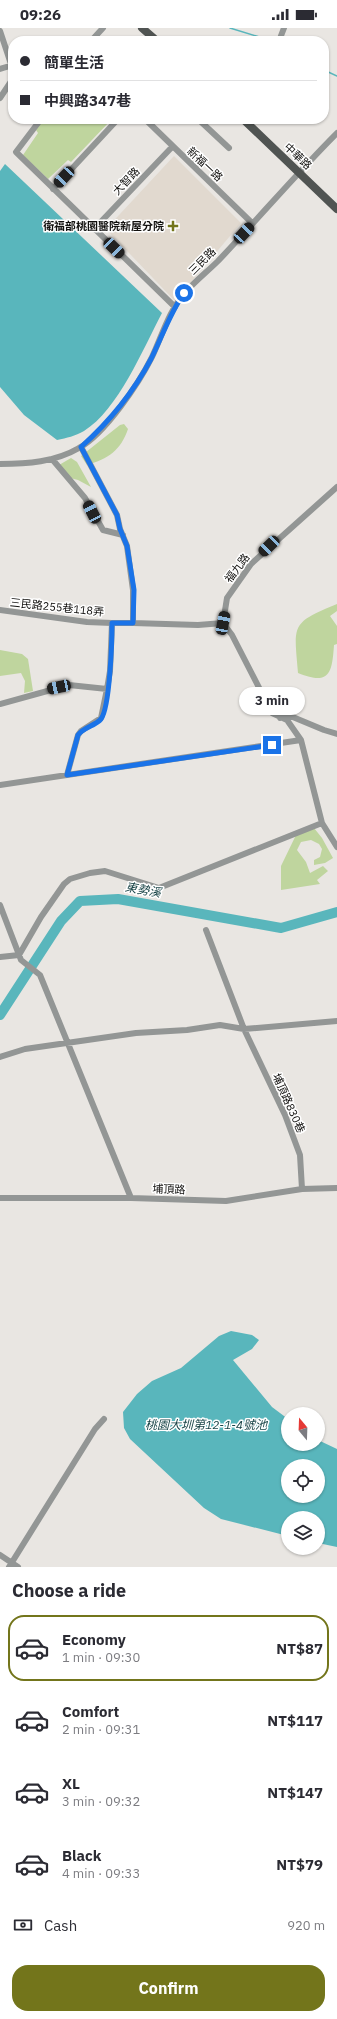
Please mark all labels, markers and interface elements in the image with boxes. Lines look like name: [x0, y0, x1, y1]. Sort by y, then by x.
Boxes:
text: 09:26: [20, 5, 61, 24]
text: 簡單生活: [44, 53, 104, 72]
text: 中興路347巷: [44, 91, 131, 110]
street label: 中華路: [281, 140, 315, 172]
street label: 新福一路: [184, 144, 226, 184]
car: [51, 164, 77, 190]
street label: 大智路: [110, 164, 142, 198]
place label: 衛福部桃園醫院新屋分院: [43, 219, 164, 233]
marker: 衛福部桃園醫院新屋分院: [167, 220, 179, 232]
car: [231, 220, 257, 246]
car: [101, 235, 127, 261]
street label: 三民路: [185, 244, 219, 278]
route start: [175, 284, 193, 302]
car: [81, 499, 103, 525]
car: [256, 533, 282, 559]
street label: 福九路: [221, 551, 253, 585]
street label: 三民路255巷118弄: [9, 595, 105, 619]
car: [215, 610, 231, 636]
car: [46, 679, 72, 695]
callout: 3 min: [239, 687, 305, 715]
text: 3 min: [255, 692, 289, 709]
route end: [263, 736, 281, 754]
water label: 東勢溪: [124, 879, 164, 900]
street label: 埔頂路830巷: [270, 1071, 308, 1135]
street label: 埔頂路: [152, 1181, 186, 1197]
north arrow: [281, 1407, 325, 1451]
map controls: [281, 1407, 325, 1555]
water label: 桃園大圳第12-1-4號池: [145, 1417, 269, 1432]
button: locate: [281, 1459, 325, 1503]
button: layers: [281, 1511, 325, 1555]
text: Choose a ride: [12, 1579, 126, 1602]
icon: car: [14, 1630, 50, 1666]
text: Economy: [62, 1630, 126, 1649]
text: NT$87: [276, 1639, 323, 1658]
text: 1 min · 09:30: [62, 1649, 140, 1666]
icon: car: [14, 1702, 50, 1738]
text: Comfort: [62, 1702, 119, 1721]
text: NT$117: [267, 1711, 323, 1730]
text: 2 min · 09:31: [62, 1721, 140, 1738]
icon: car: [14, 1774, 50, 1810]
text: XL: [62, 1774, 80, 1793]
text: NT$147: [267, 1783, 323, 1802]
text: 3 min · 09:32: [62, 1793, 140, 1810]
icon: car: [14, 1846, 50, 1882]
text: Black: [62, 1846, 102, 1865]
text: NT$79: [276, 1855, 323, 1874]
text: 4 min · 09:33: [62, 1865, 140, 1882]
icon: cash: [12, 1914, 34, 1936]
text: Cash: [44, 1916, 77, 1935]
text: 920 m: [287, 1917, 325, 1934]
button: Confirm: [12, 1965, 325, 2011]

